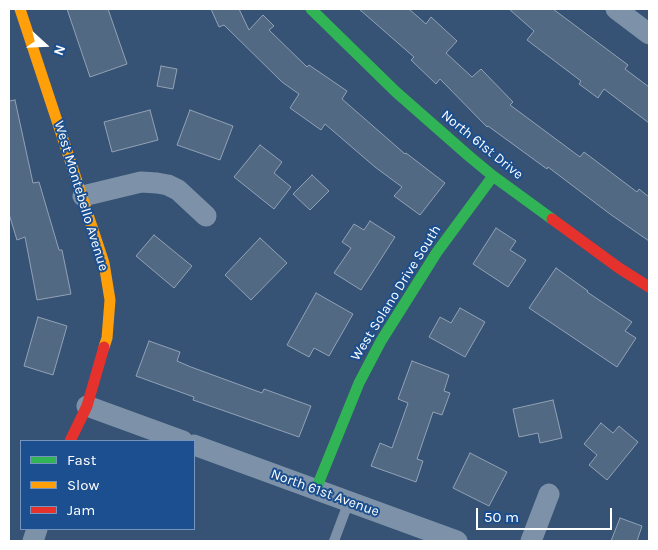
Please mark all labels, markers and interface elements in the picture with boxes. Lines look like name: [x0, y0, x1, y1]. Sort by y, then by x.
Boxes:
north arrow: [20, 20, 70, 70]
text: N: [50, 43, 69, 58]
street label: North 61st Drive: [438, 107, 526, 183]
street label: West Montebello Avenue: [50, 119, 112, 273]
street label: West Solano Drive South: [347, 222, 445, 364]
legend: [20, 440, 195, 530]
text: Fast: [67, 451, 96, 469]
street label: North 61st Avenue: [269, 466, 381, 520]
text: Slow: [67, 476, 99, 494]
scale bar: [478, 498, 614, 530]
text: Jam: [67, 501, 95, 519]
text: 50 m: [484, 508, 519, 526]

